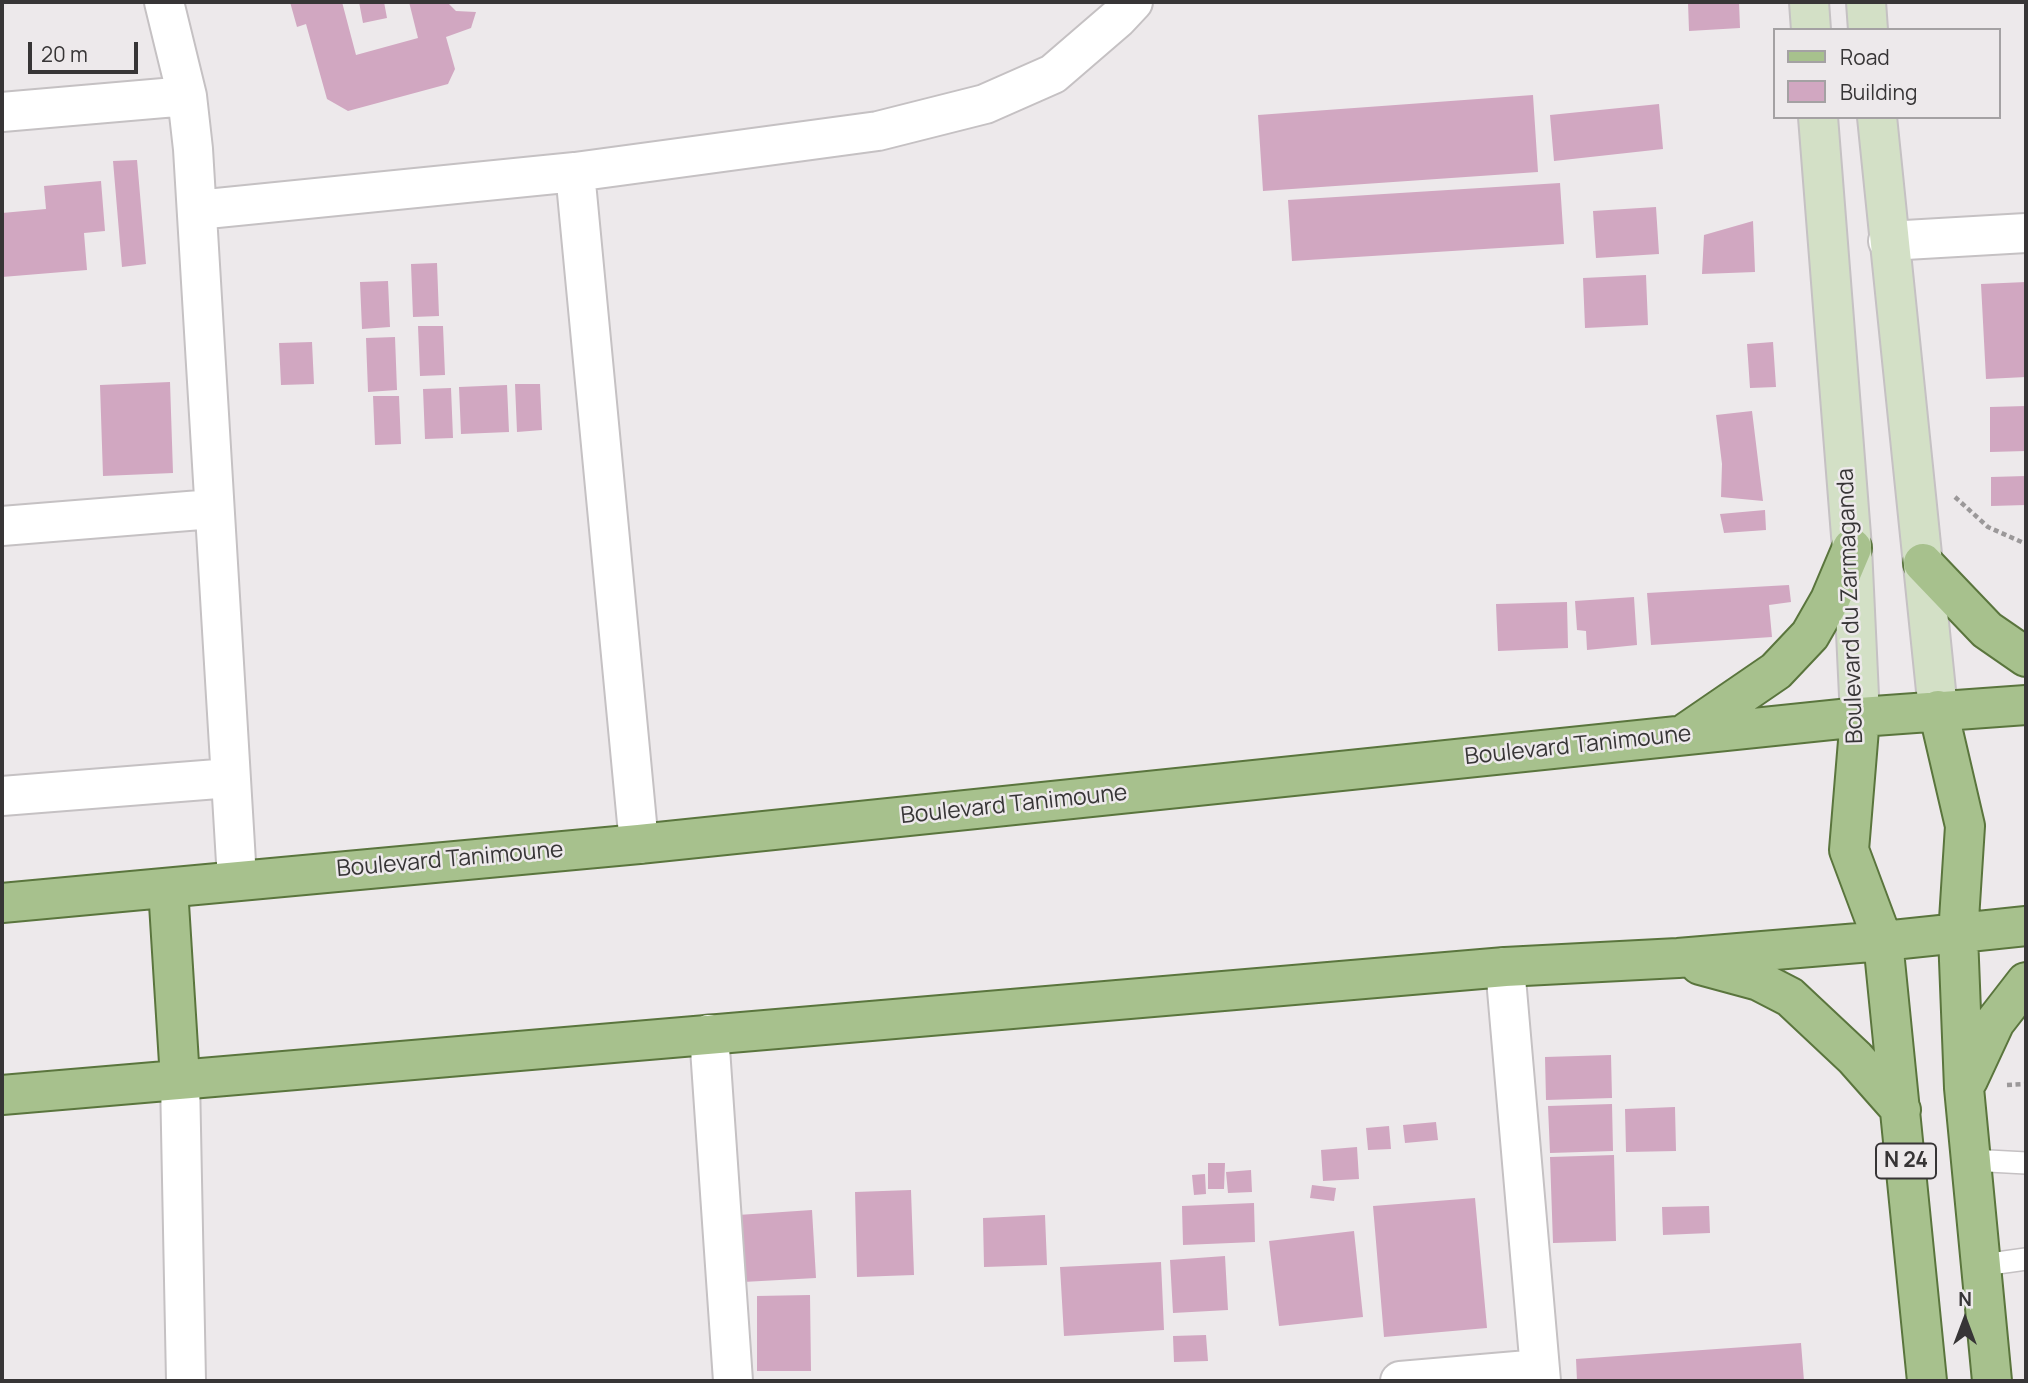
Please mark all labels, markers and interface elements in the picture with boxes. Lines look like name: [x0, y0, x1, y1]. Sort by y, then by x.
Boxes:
scale bar: [32, 28, 142, 72]
legend: [1772, 28, 2000, 119]
text: 20 m: [41, 40, 88, 68]
text: Road: [1840, 43, 1890, 71]
text: Building: [1840, 78, 1917, 106]
street label: Boulevard du Zarmaganda: [1832, 468, 1870, 744]
street label: Boulevard Tanimoune: [1463, 720, 1693, 772]
street label: Boulevard Tanimoune: [899, 779, 1129, 831]
street label: Boulevard Tanimoune: [336, 836, 564, 884]
road number: N 24: [1876, 1144, 1936, 1178]
north arrow: [1930, 1285, 2000, 1355]
text: N: [1958, 1286, 1972, 1312]

